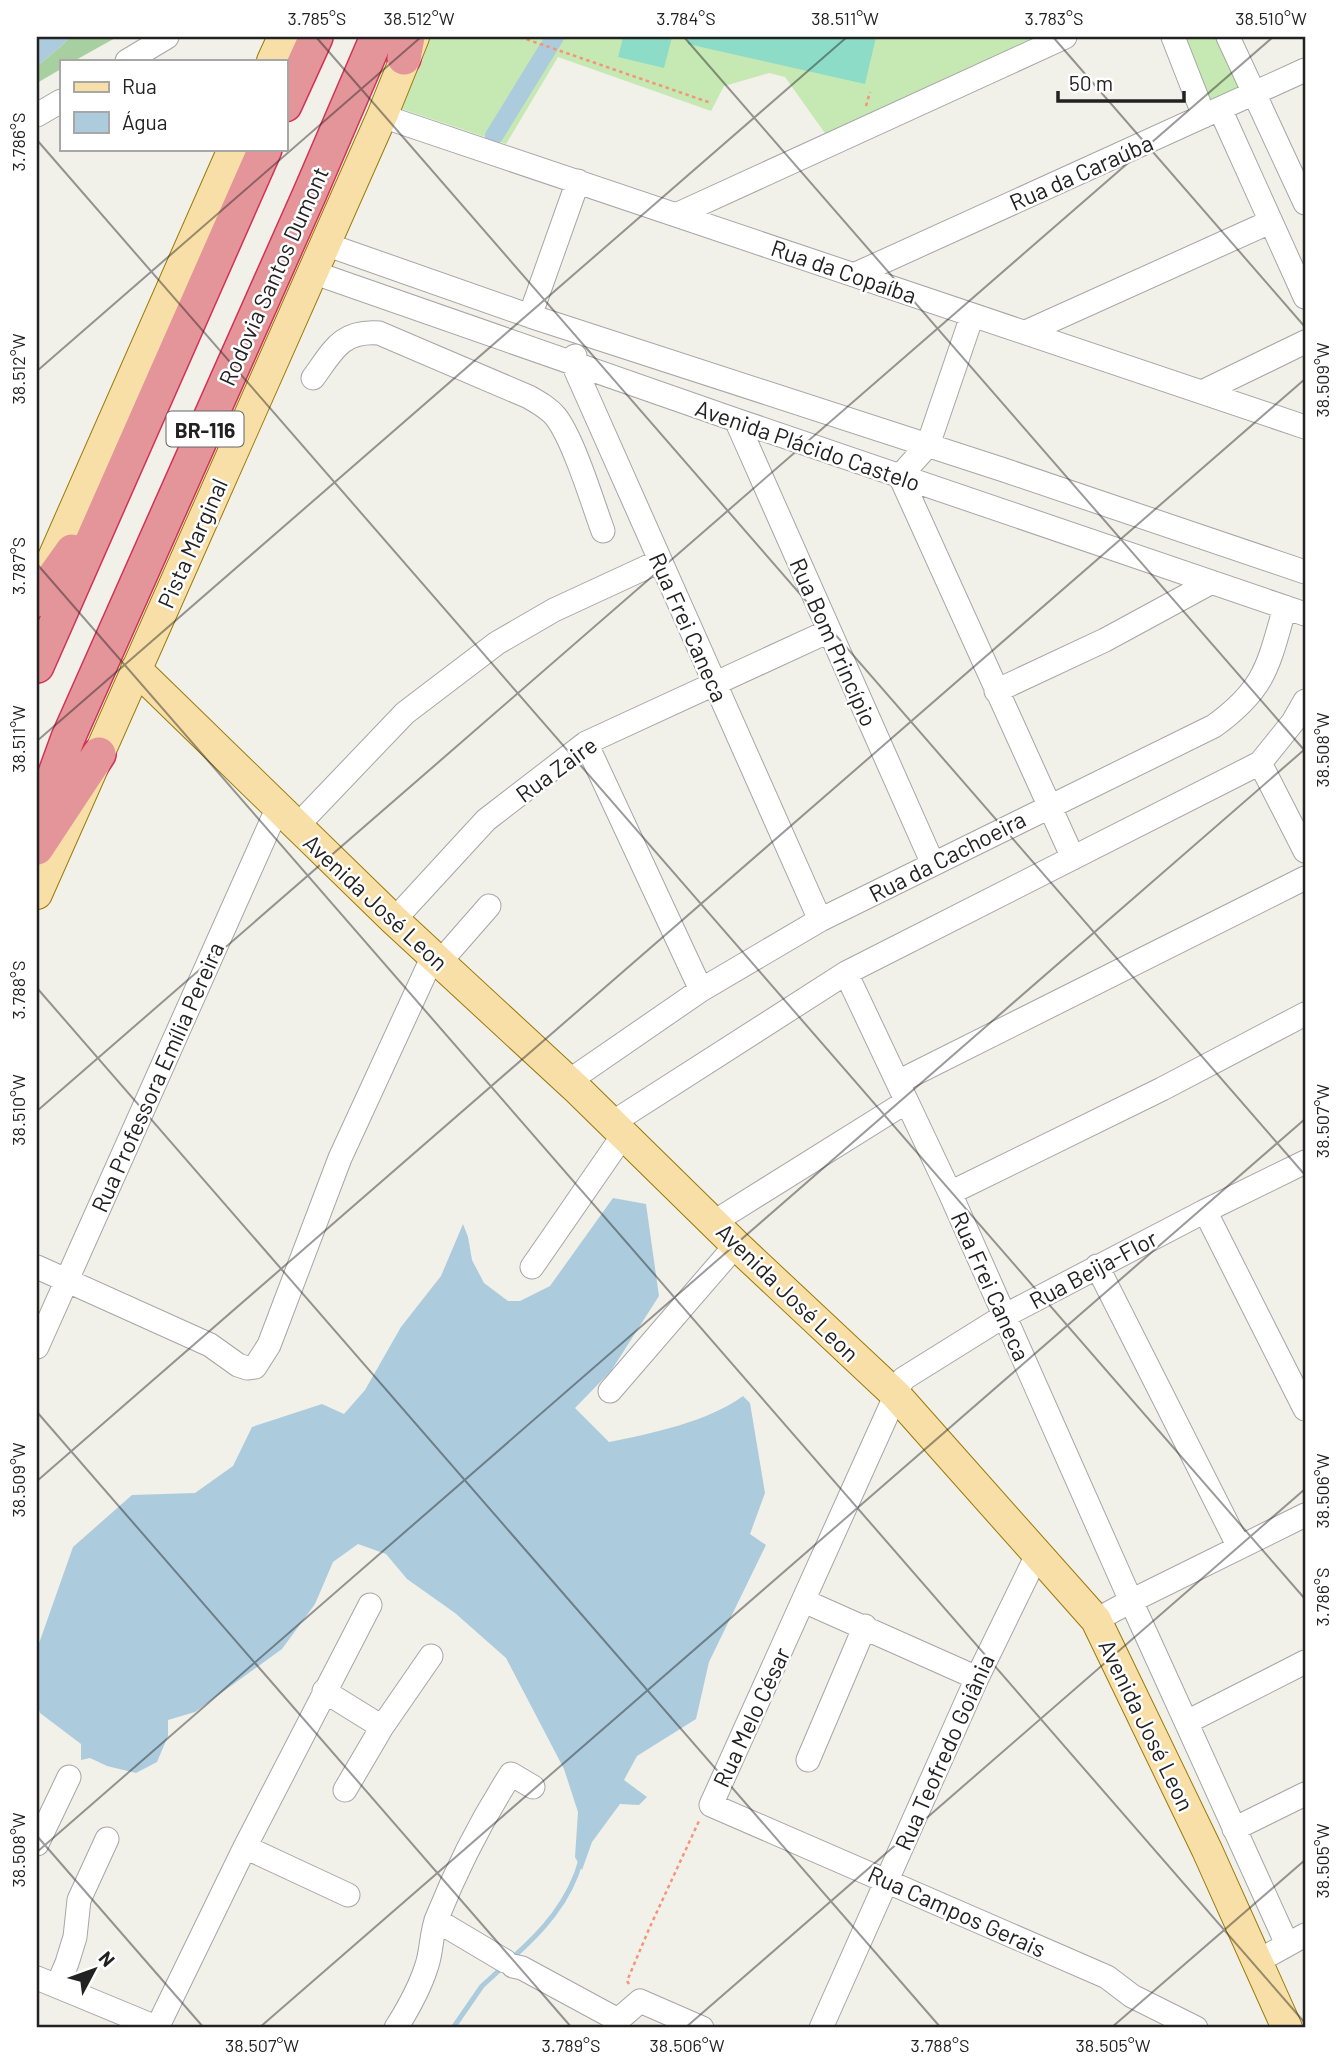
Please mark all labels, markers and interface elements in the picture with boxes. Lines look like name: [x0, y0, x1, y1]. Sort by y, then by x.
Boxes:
text: 3.785°S: [288, 7, 346, 29]
text: 38.512°W: [383, 7, 455, 29]
text: 3.784°S: [656, 7, 716, 29]
text: 38.511°W: [811, 7, 879, 29]
text: 3.783°S: [1025, 7, 1083, 29]
text: 38.510°W: [1235, 7, 1307, 29]
legend: [60, 60, 287, 150]
scale bar: [1058, 60, 1184, 104]
text: 50 m: [1069, 70, 1113, 95]
text: Rua: [122, 73, 157, 98]
text: Água: [122, 109, 168, 134]
text: 3.786°S: [7, 113, 29, 171]
street label: Rua da Caraúba: [1005, 128, 1157, 216]
street label: Rodovia Santos Dumont: [212, 162, 334, 390]
street label: Rua da Copaíba: [768, 233, 920, 309]
text: 38.512°W: [7, 333, 29, 405]
text: 38.509°W: [1311, 342, 1333, 418]
street label: Avenida Plácido Castelo: [692, 393, 924, 497]
road number: BR-116: [166, 412, 244, 446]
street label: Pista Marginal: [151, 474, 233, 612]
text: 3.787°S: [7, 537, 29, 595]
street label: Rua Frei Caneca: [644, 548, 734, 706]
street label: Rua Bom Princípio: [784, 553, 884, 731]
text: 38.511°W: [7, 705, 29, 773]
text: 38.508°W: [1311, 712, 1333, 788]
street label: Rua Zaire: [510, 730, 602, 808]
street label: Rua da Cachoeira: [864, 804, 1030, 908]
street label: Avenida José Leon: [298, 828, 454, 976]
street label: Rua Professora Emília Pereira: [85, 938, 229, 1216]
text: 3.788°S: [7, 961, 29, 1019]
text: 38.510°W: [7, 1074, 29, 1146]
text: 38.507°W: [1311, 1084, 1333, 1158]
street label: Rua Frei Caneca: [946, 1207, 1036, 1365]
street label: Avenida José Leon: [711, 1217, 865, 1367]
street label: Rua Beija-Flor: [1024, 1223, 1162, 1314]
text: 38.509°W: [7, 1442, 29, 1518]
text: 38.506°W: [1311, 1453, 1333, 1529]
text: 3.786°S: [1311, 1568, 1333, 1626]
street label: Avenida José Leon: [1093, 1635, 1201, 1815]
street label: Rua Melo César: [706, 1642, 796, 1791]
street label: Rua Teofredo Goiânia: [888, 1650, 1000, 1854]
text: 38.508°W: [7, 1812, 29, 1888]
text: 38.505°W: [1311, 1823, 1333, 1899]
street label: Rua Campos Gerais: [864, 1859, 1050, 1963]
north arrow: [60, 1936, 130, 2006]
text: N: [94, 1946, 120, 1971]
text: 38.507°W: [225, 2034, 299, 2056]
text: 3.789°S: [542, 2034, 600, 2056]
text: 38.506°W: [649, 2034, 725, 2056]
text: 3.788°S: [911, 2034, 969, 2056]
text: 38.505°W: [1076, 2034, 1151, 2056]

